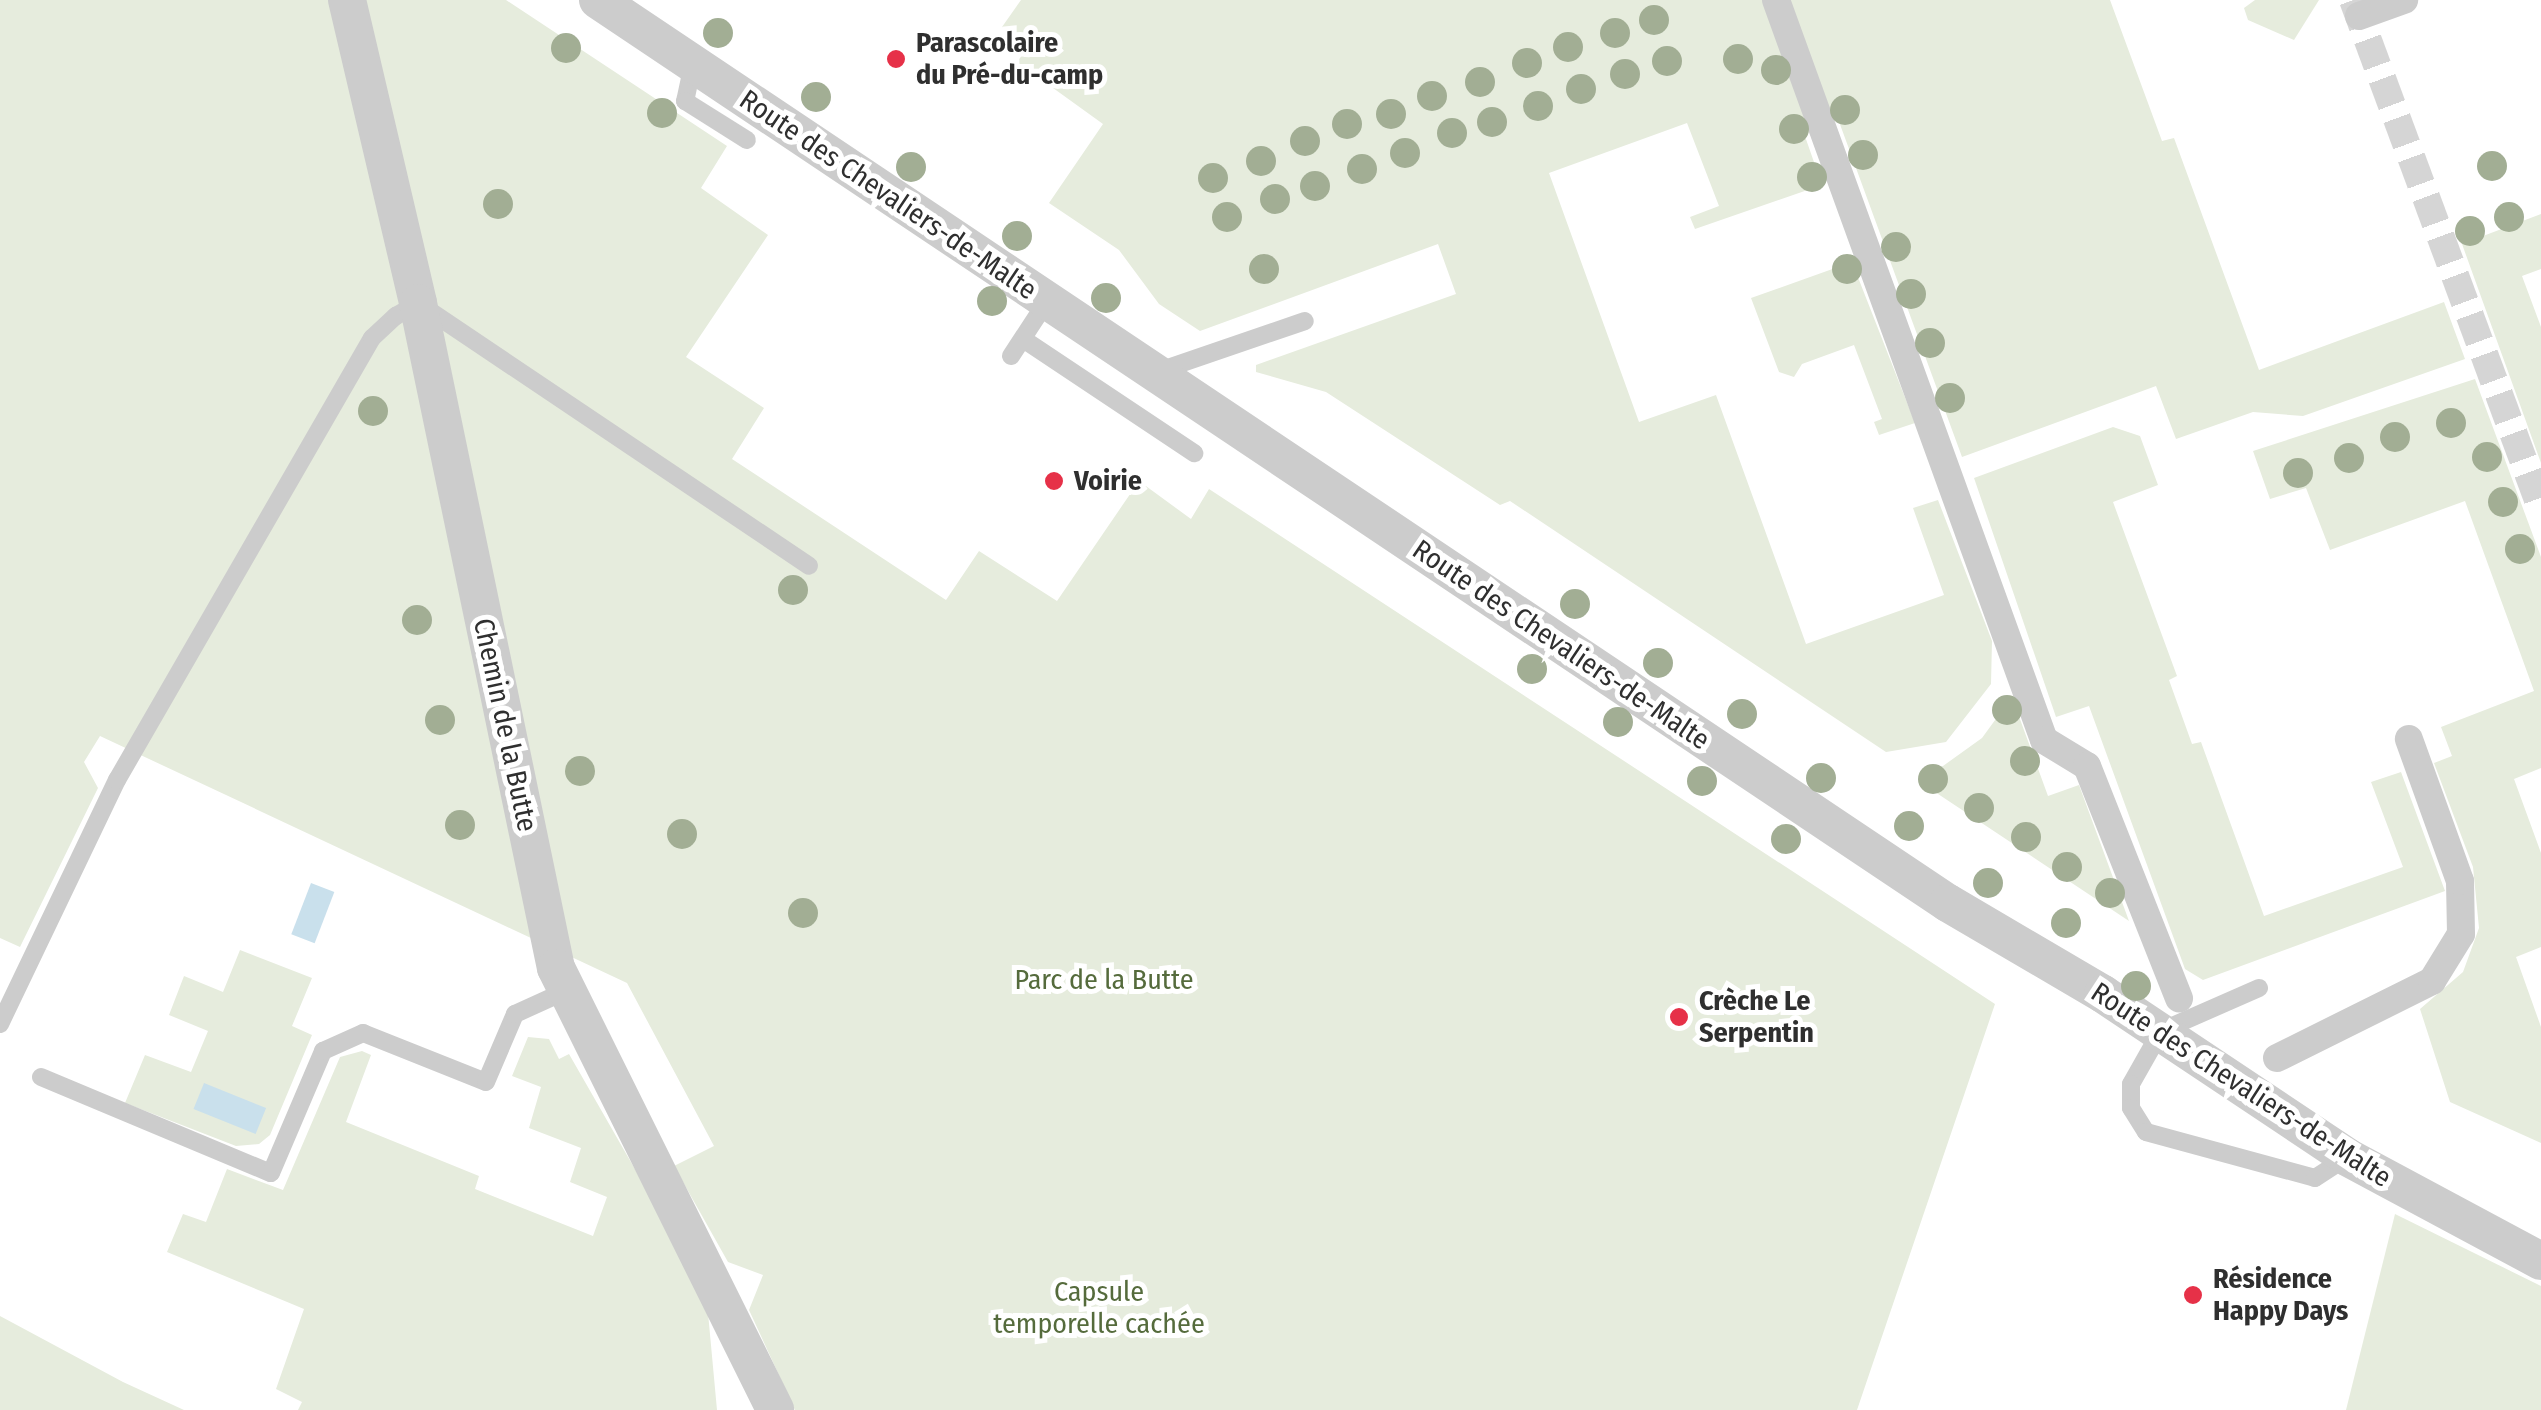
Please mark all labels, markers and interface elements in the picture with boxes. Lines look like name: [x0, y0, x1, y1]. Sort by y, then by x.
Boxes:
place label: Parascolaire du Pré-du-camp: [916, 26, 1103, 92]
marker: Parascolaire du Pré-du-camp: [885, 48, 907, 70]
street label: Route des Chevaliers-de-Malte: [733, 83, 1043, 307]
place label: Voirie: [1074, 464, 1142, 498]
marker: Voirie: [1043, 470, 1065, 492]
street label: Route des Chevaliers-de-Malte: [1406, 533, 1716, 757]
street label: Chemin de la Butte: [466, 615, 544, 835]
park label: Parc de la Butte: [1014, 963, 1194, 997]
street label: Route des Chevaliers-de-Malte: [2085, 975, 2397, 1195]
place label: Crèche Le Serpentin: [1699, 984, 1814, 1050]
marker: Crèche Le Serpentin: [1668, 1006, 1690, 1028]
place label: Résidence Happy Days: [2213, 1262, 2348, 1328]
park label: Capsule temporelle cachée: [993, 1275, 1205, 1341]
marker: Résidence Happy Days: [2182, 1284, 2204, 1306]

